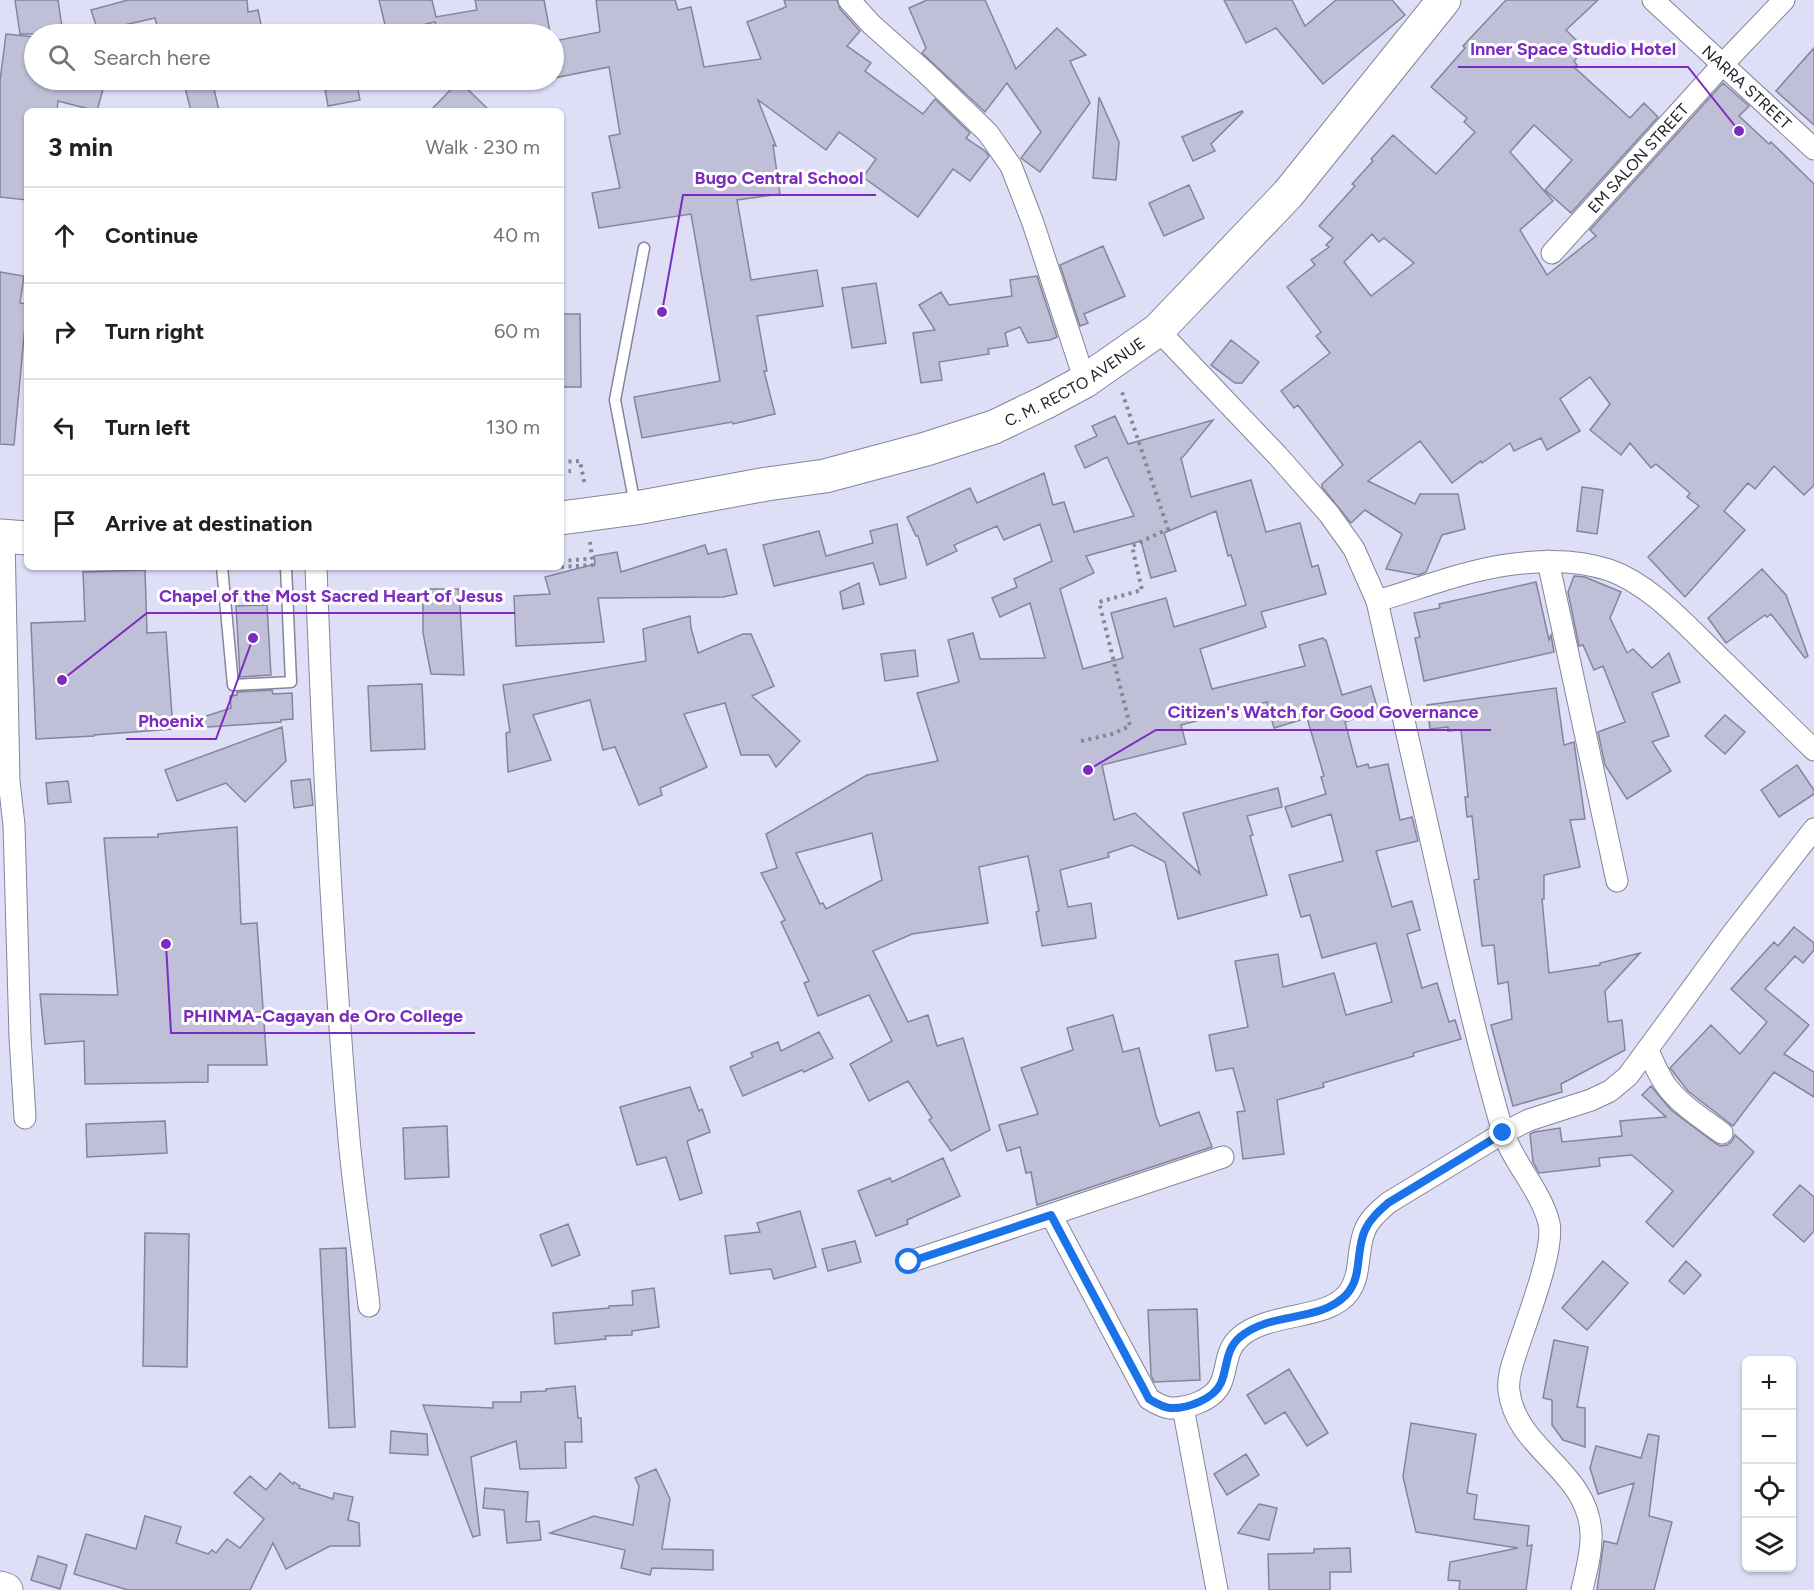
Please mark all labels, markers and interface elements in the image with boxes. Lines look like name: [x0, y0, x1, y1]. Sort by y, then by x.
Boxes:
search box: [24, 24, 564, 90]
callout: Inner Space Studio Hotel: [1458, 31, 1688, 67]
text: Inner Space Studio Hotel: [1470, 38, 1676, 60]
icon: search: [45, 41, 78, 74]
street label: NARRA STREET: [1698, 41, 1796, 133]
text: Search here: [93, 44, 211, 71]
street label: EM SALON STREET: [1584, 99, 1692, 217]
text: 3 min: [48, 131, 113, 163]
text: Walk · 230 m: [426, 135, 540, 159]
callout: Bugo Central School: [683, 159, 876, 195]
text: Bugo Central School: [695, 167, 863, 189]
icon: ahead: [48, 219, 81, 252]
text: Continue: [105, 222, 198, 249]
text: 40 m: [493, 223, 540, 247]
icon: right: [48, 315, 81, 348]
text: Turn right: [105, 318, 204, 345]
text: 60 m: [494, 319, 540, 343]
street label: C. M. RECTO AVENUE: [1001, 333, 1148, 430]
icon: left: [48, 411, 81, 444]
text: Turn left: [105, 414, 191, 441]
text: 130 m: [486, 415, 540, 439]
icon: arrive: [48, 507, 81, 540]
text: Arrive at destination: [105, 510, 313, 537]
callout: Chapel of the Most Sacred Heart of Jesus: [147, 577, 515, 613]
text: Chapel of the Most Sacred Heart of Jesus: [159, 585, 504, 607]
callout: Citizen's Watch for Good Governance: [1156, 694, 1491, 730]
text: Citizen's Watch for Good Governance: [1167, 701, 1479, 723]
callout: Phoenix: [126, 703, 216, 739]
text: Phoenix: [138, 710, 204, 732]
callout: PHINMA-Cagayan de Oro College: [171, 997, 475, 1033]
text: PHINMA-Cagayan de Oro College: [183, 1005, 463, 1027]
route end: [1489, 1119, 1515, 1145]
route start: [895, 1248, 921, 1274]
map controls: [1742, 1356, 1796, 1572]
button: +: [1742, 1356, 1796, 1410]
button: −: [1742, 1410, 1796, 1464]
button: locate: [1742, 1464, 1796, 1518]
button: layers: [1742, 1518, 1796, 1572]

